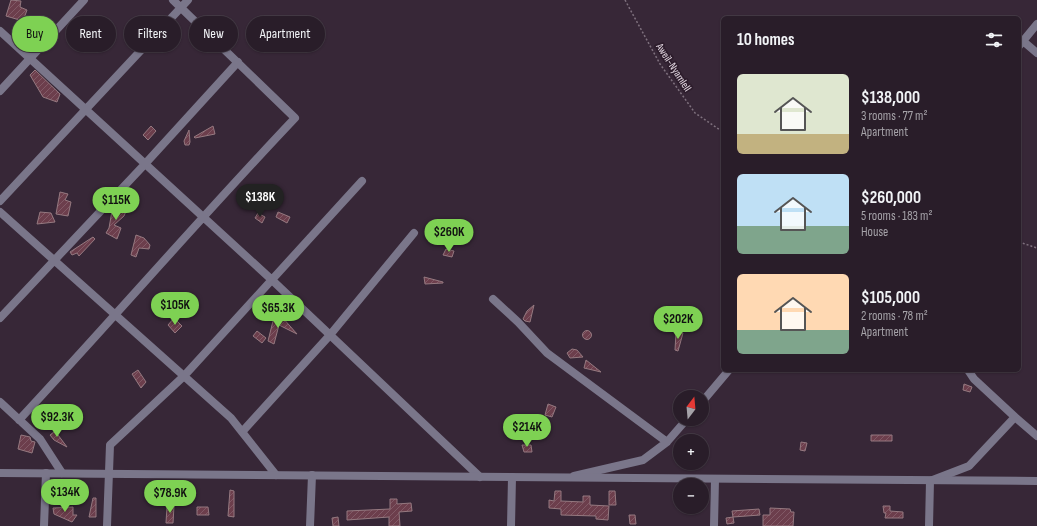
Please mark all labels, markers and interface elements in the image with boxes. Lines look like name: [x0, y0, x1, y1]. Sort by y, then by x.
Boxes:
chip: Buy: [12, 16, 58, 52]
chip: Rent: [66, 16, 116, 52]
chip: Filters: [124, 16, 181, 52]
chip: New: [189, 16, 238, 52]
chip: Apartment: [246, 16, 325, 52]
icon: filters: [983, 29, 1005, 51]
text: 10 homes: [737, 30, 794, 50]
street label: Aweil-Nyamlell: [653, 40, 694, 94]
text: $138,000: [861, 88, 920, 108]
icon: home: [769, 90, 817, 138]
text: 3 rooms · 77 m²: [861, 108, 927, 124]
text: Apartment: [861, 124, 908, 140]
pin: $138K: [232, 184, 288, 218]
pin: $115K: [88, 187, 144, 221]
text: $260,000: [861, 188, 921, 208]
text: $138K: [245, 189, 275, 205]
icon: home: [769, 190, 817, 238]
text: $115K: [102, 192, 131, 208]
text: 5 rooms · 183 m²: [861, 208, 932, 224]
pin: $260K: [421, 219, 477, 253]
text: $260K: [433, 224, 465, 240]
text: House: [861, 224, 888, 240]
text: $105,000: [861, 288, 920, 308]
icon: home: [769, 290, 817, 338]
pin: $105K: [147, 292, 203, 326]
pin: $65.3K: [245, 295, 311, 329]
text: $105K: [160, 297, 190, 313]
text: $65.3K: [261, 300, 295, 316]
pin: $202K: [650, 306, 706, 340]
text: 2 rooms · 78 m²: [861, 308, 928, 324]
text: $202K: [663, 311, 693, 327]
text: Apartment: [861, 324, 908, 340]
north arrow: [673, 390, 709, 426]
map controls: [673, 390, 709, 514]
pin: $92.3K: [24, 404, 90, 438]
text: $92.3K: [40, 409, 74, 425]
pin: $214K: [499, 414, 555, 448]
text: $214K: [512, 419, 542, 435]
button: +: [673, 434, 709, 470]
button: −: [673, 478, 709, 514]
pin: $134K: [37, 479, 93, 513]
pin: $78.9K: [137, 480, 203, 514]
text: $134K: [50, 484, 80, 500]
text: $78.9K: [153, 485, 187, 501]

